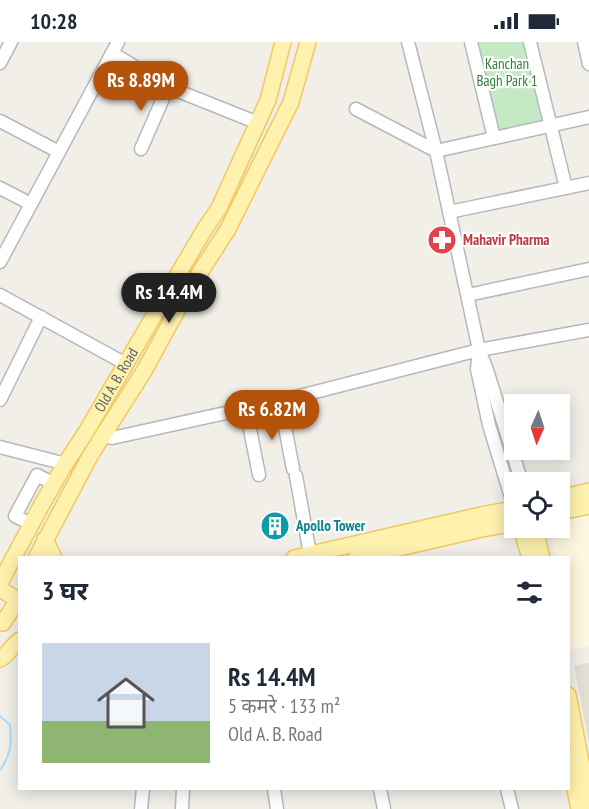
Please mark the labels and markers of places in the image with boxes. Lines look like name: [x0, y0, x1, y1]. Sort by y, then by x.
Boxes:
pin: Rs 8.89M: [79, 61, 203, 112]
pharmacy icon: Mahavir Pharma: [426, 224, 458, 256]
place label: Mahavir Pharma: [463, 230, 550, 249]
pin: Rs 14.4M: [107, 273, 231, 324]
pin: Rs 6.82M: [210, 390, 334, 441]
building icon: Apollo Tower: [259, 510, 291, 542]
place label: Apollo Tower: [295, 516, 366, 535]

